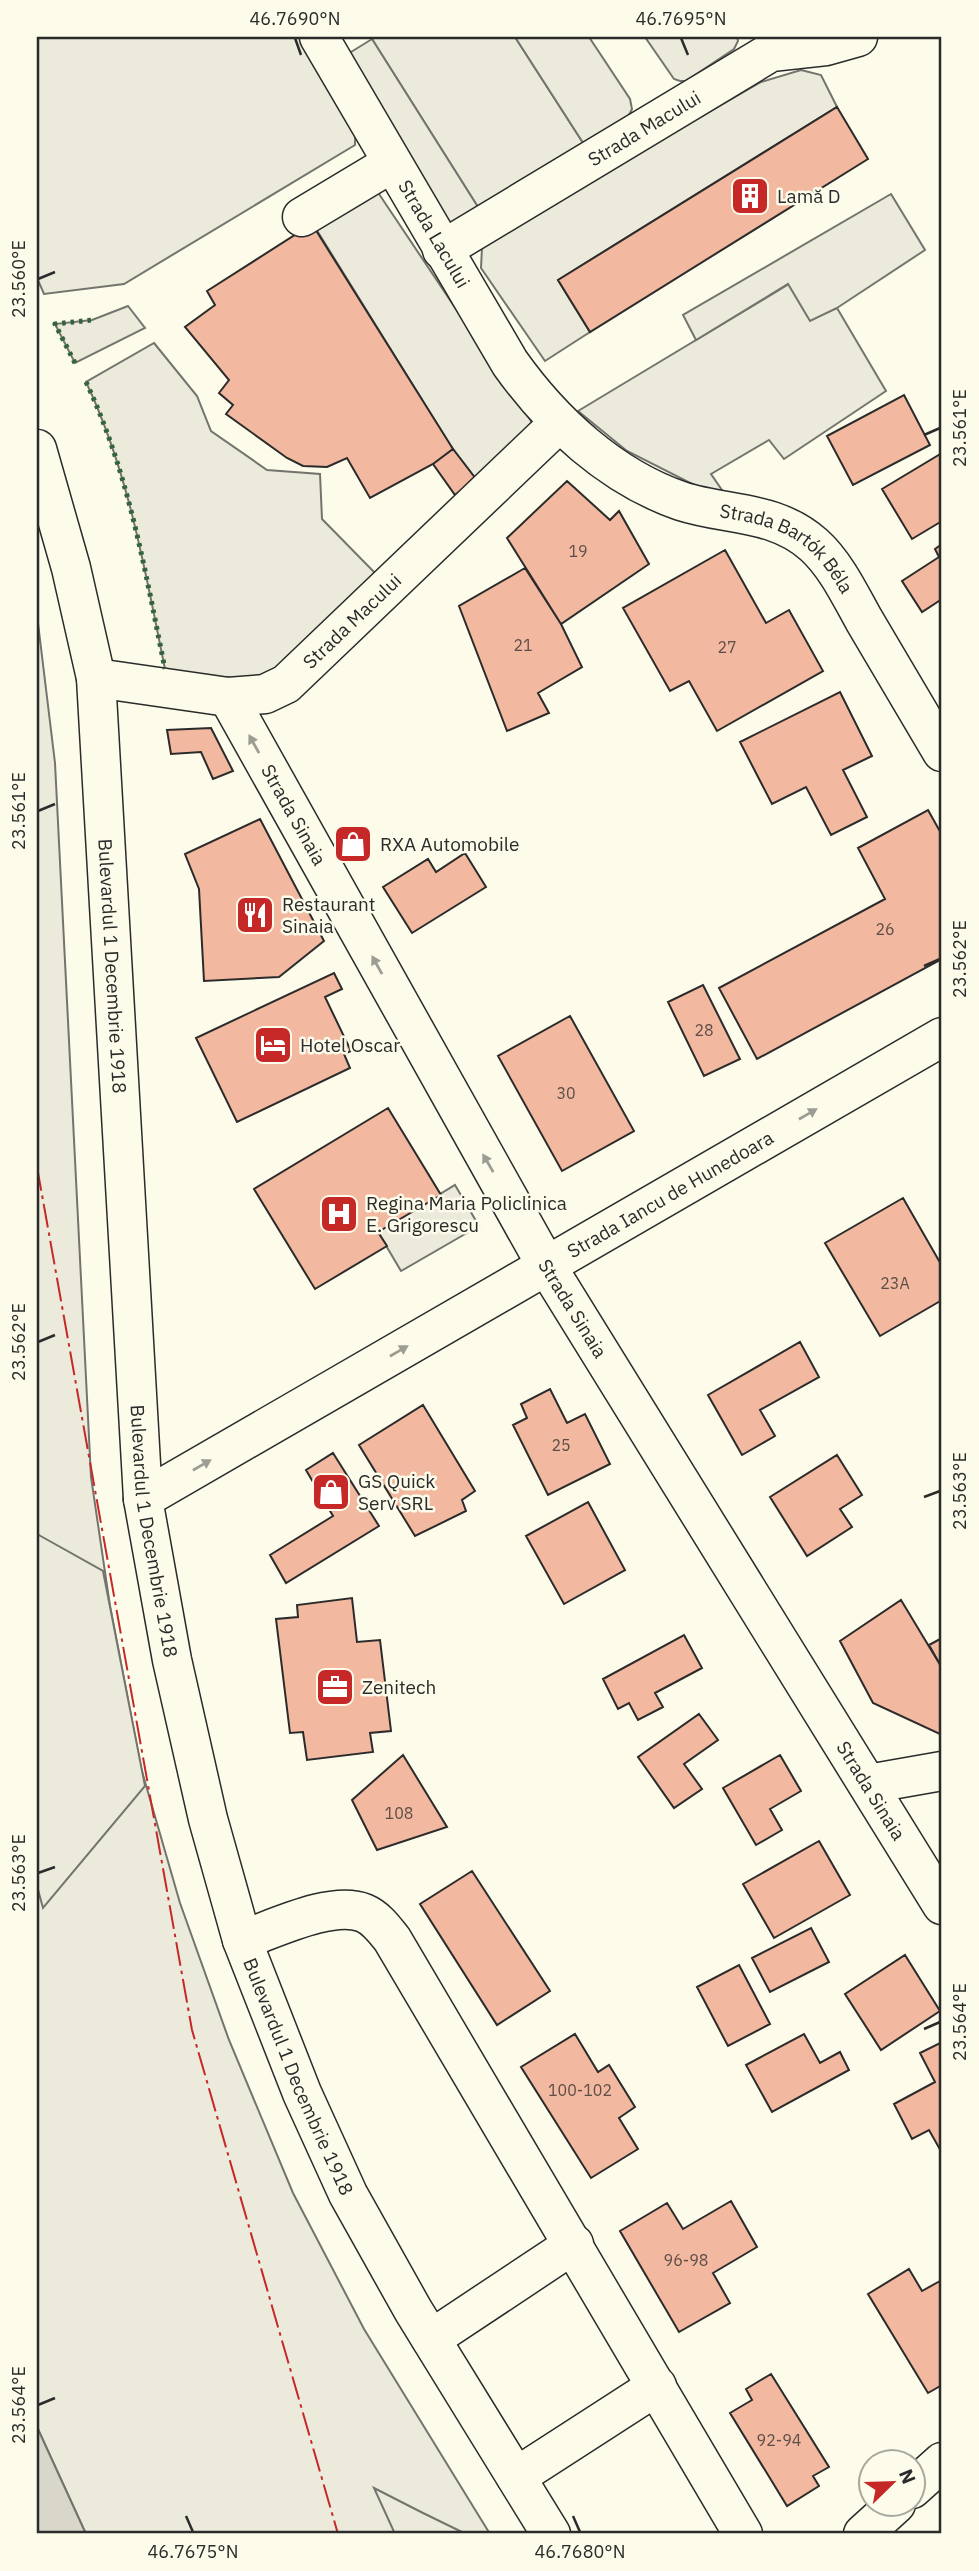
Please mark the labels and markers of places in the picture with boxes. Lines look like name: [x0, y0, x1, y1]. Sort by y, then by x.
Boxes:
building icon: Lamă D: [729, 175, 771, 217]
place label: Lamă D: [777, 184, 841, 208]
shop icon: RXA Automobile: [332, 823, 374, 865]
place label: RXA Automobile: [380, 832, 519, 856]
place label: Restaurant Sinaia: [282, 892, 376, 938]
restaurant icon: Restaurant Sinaia: [234, 894, 276, 936]
hotel icon: Hotel Oscar: [252, 1024, 294, 1066]
place label: Hotel Oscar: [300, 1033, 400, 1057]
place label: Regina Maria Policlinica E. Grigorescu: [366, 1191, 567, 1237]
hospital icon: Regina Maria Policlinica E. Grigorescu: [318, 1193, 360, 1235]
place label: GS Quick Serv SRL: [358, 1469, 435, 1515]
shop icon: GS Quick Serv SRL: [310, 1471, 352, 1513]
office icon: Zenitech: [314, 1666, 356, 1708]
place label: Zenitech: [362, 1675, 436, 1699]

